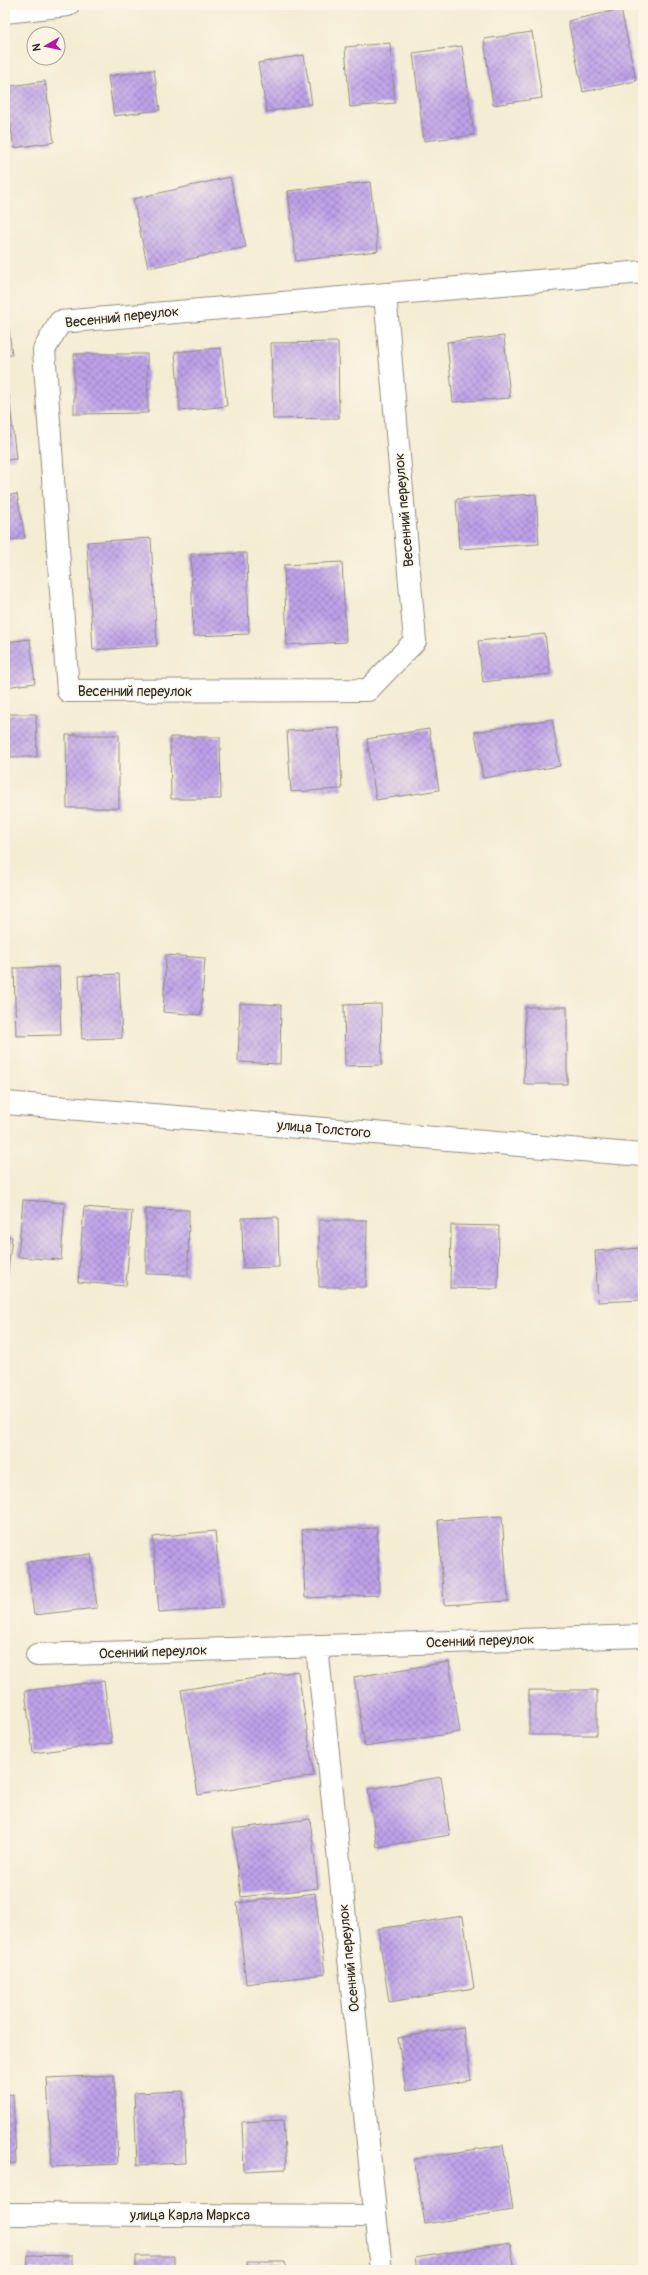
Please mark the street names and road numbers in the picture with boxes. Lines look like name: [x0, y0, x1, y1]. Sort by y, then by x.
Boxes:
street label: Весенний переулок: [64, 303, 180, 331]
street label: Весенний переулок: [391, 452, 417, 568]
street label: Весенний переулок: [78, 683, 192, 700]
street label: улица Толстого: [275, 1116, 372, 1142]
street label: Осенний переулок: [425, 1631, 535, 1651]
street label: Осенний переулок: [98, 1642, 208, 1662]
street label: Осенний переулок: [335, 1903, 363, 2013]
street label: улица Карла Маркса: [129, 2207, 250, 2224]

